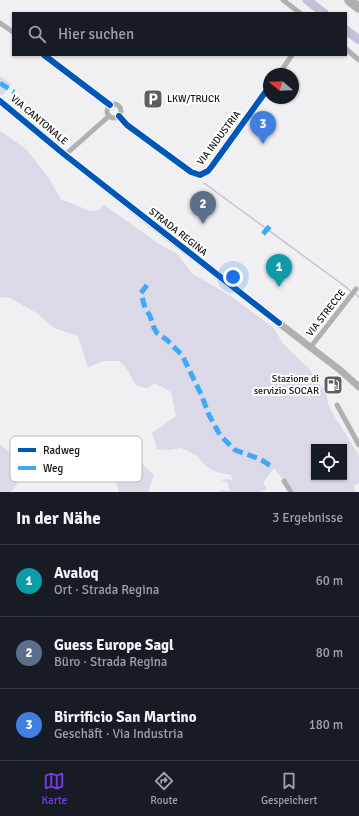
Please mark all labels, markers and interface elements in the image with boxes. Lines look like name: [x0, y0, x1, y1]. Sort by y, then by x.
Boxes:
search box: [12, 12, 347, 56]
icon: search: [26, 23, 48, 45]
text: Hier suchen: [58, 25, 134, 43]
north arrow: [263, 68, 299, 104]
parking icon: LKW/TRUCK: [142, 88, 164, 110]
street label: VIA CANTONALE: [8, 93, 70, 148]
place label: LKW/TRUCK: [167, 93, 220, 105]
street label: VIA INDUSTRIA: [195, 108, 243, 168]
pin: 3: [250, 111, 276, 144]
pin: 2: [190, 191, 216, 224]
street label: STRADA REGINA: [146, 205, 210, 259]
pin: 1: [266, 254, 292, 287]
your location: [223, 267, 243, 287]
street label: VIA STRECCE: [304, 287, 348, 339]
place label: Stazione di servizio SOCAR: [254, 373, 319, 397]
fuel station icon: Stazione di servizio SOCAR: [322, 374, 344, 396]
legend: [10, 436, 142, 482]
text: Radweg: [43, 444, 80, 457]
map controls: [311, 444, 347, 480]
button: locate: [311, 444, 347, 480]
text: Weg: [43, 462, 63, 475]
text: In der Nähe: [16, 508, 101, 529]
text: 3 Ergebnisse: [272, 510, 343, 526]
text: Avaloq: [54, 564, 99, 582]
text: 1: [25, 573, 33, 589]
text: 60 m: [316, 573, 343, 589]
text: Ort · Strada Regina: [54, 582, 159, 598]
text: Guess Europe Sagl: [54, 636, 174, 654]
text: 2: [25, 645, 33, 661]
text: 80 m: [316, 645, 343, 661]
text: Büro · Strada Regina: [54, 654, 167, 670]
text: Birrificio San Martino: [54, 708, 197, 726]
text: 3: [25, 717, 33, 733]
text: 180 m: [309, 717, 343, 733]
text: Geschäft · Via Industria: [54, 726, 183, 742]
tab: Karte: [42, 770, 67, 807]
tab: Route: [150, 770, 178, 807]
tab: Gespeichert: [261, 770, 317, 807]

